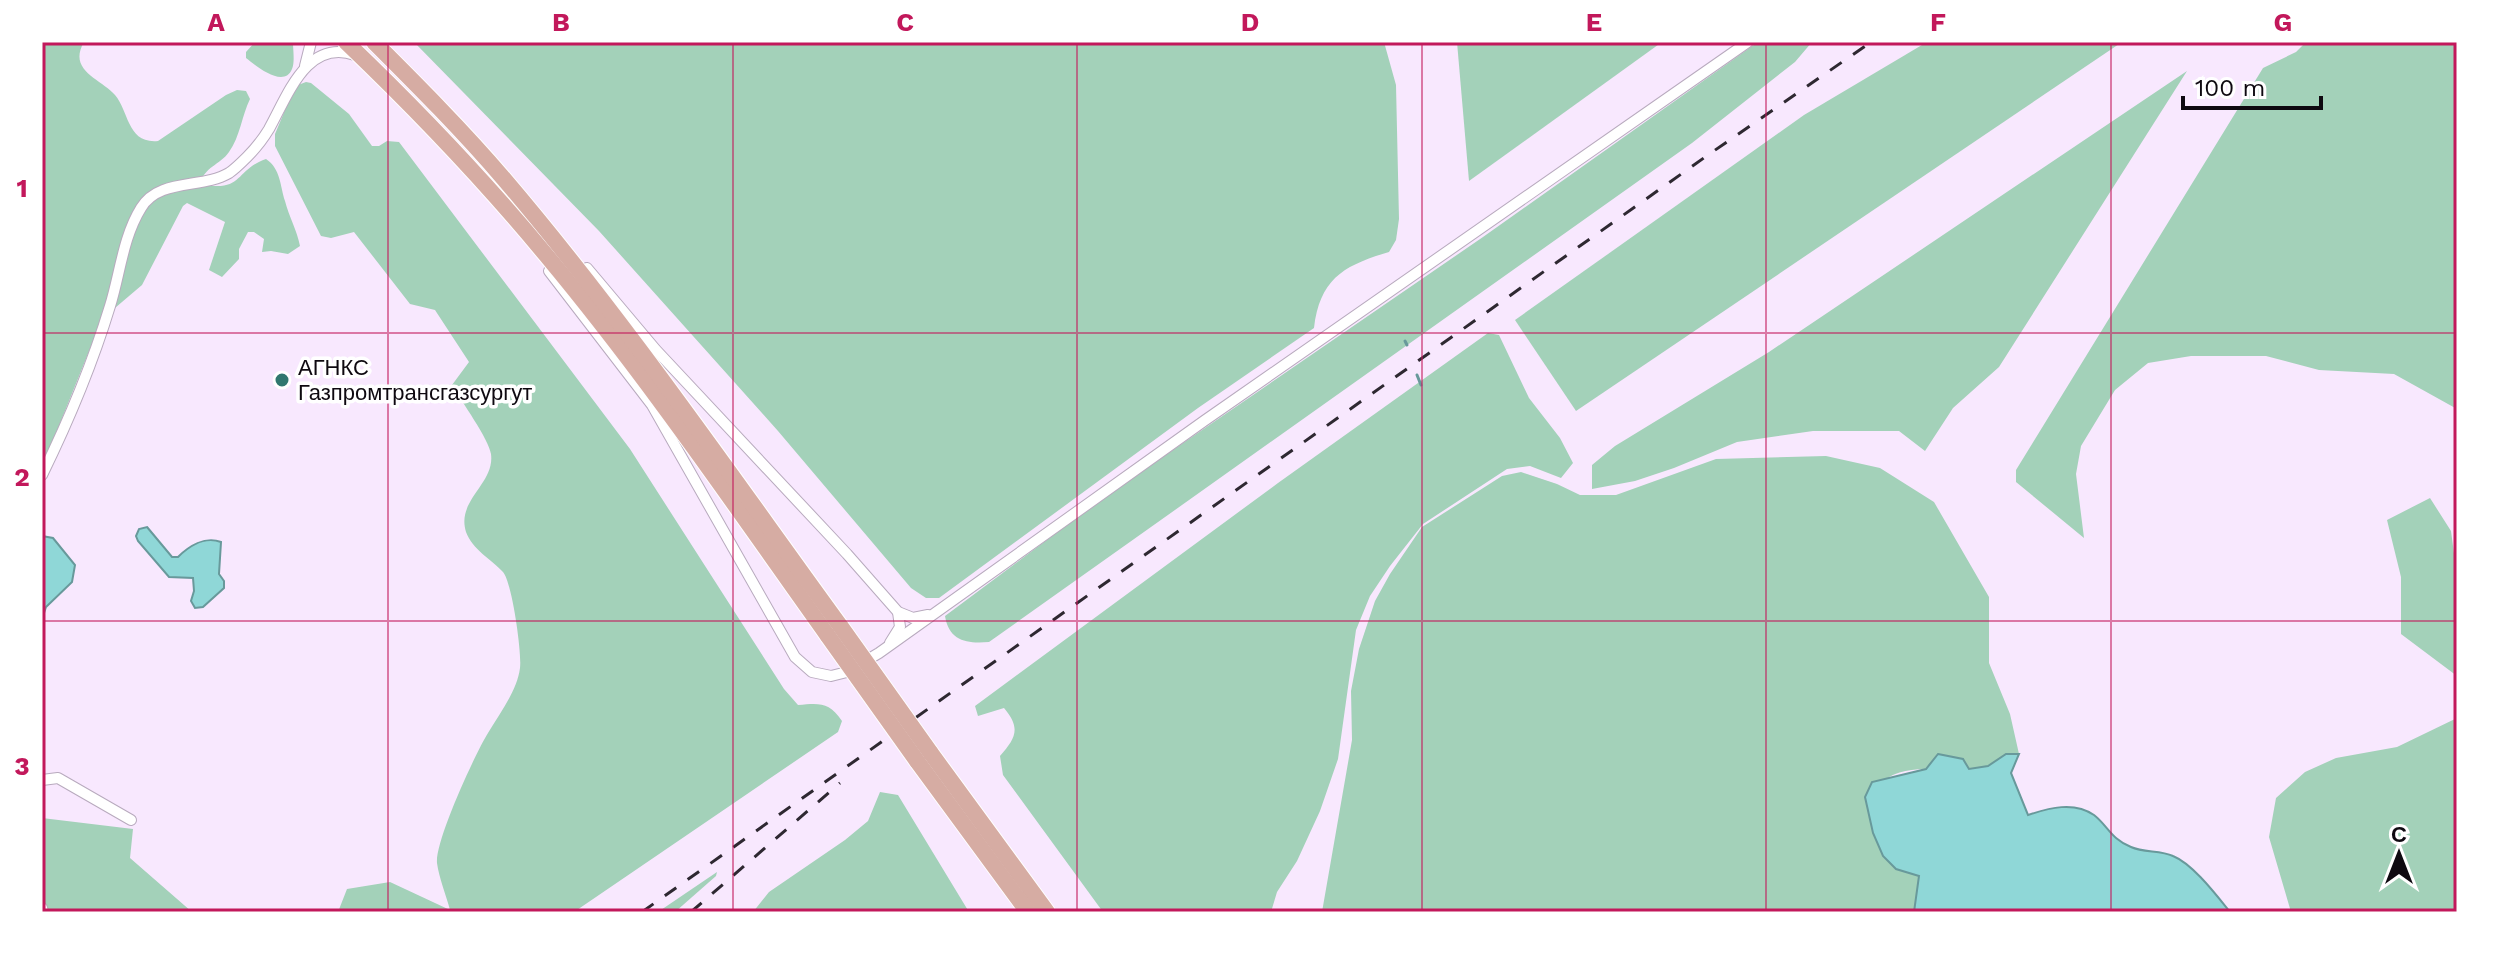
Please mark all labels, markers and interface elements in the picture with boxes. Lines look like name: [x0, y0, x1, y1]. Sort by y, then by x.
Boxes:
text: A: [207, 7, 225, 37]
text: B: [552, 7, 570, 37]
text: C: [896, 7, 914, 37]
text: D: [1241, 7, 1259, 37]
text: E: [1586, 7, 1602, 37]
text: F: [1930, 7, 1946, 37]
text: G: [2274, 7, 2292, 37]
scale bar: [2183, 60, 2321, 110]
text: 100 m: [2195, 74, 2265, 102]
text: 1: [16, 173, 28, 203]
place label: АГНКС Газпромтрансгазсургут: [298, 355, 532, 405]
marker: АГНКС Газпромтрансгазсургут: [273, 371, 291, 389]
text: 2: [14, 462, 30, 492]
text: 3: [14, 751, 30, 781]
north arrow: [2359, 814, 2439, 894]
text: С: [2391, 822, 2407, 847]

